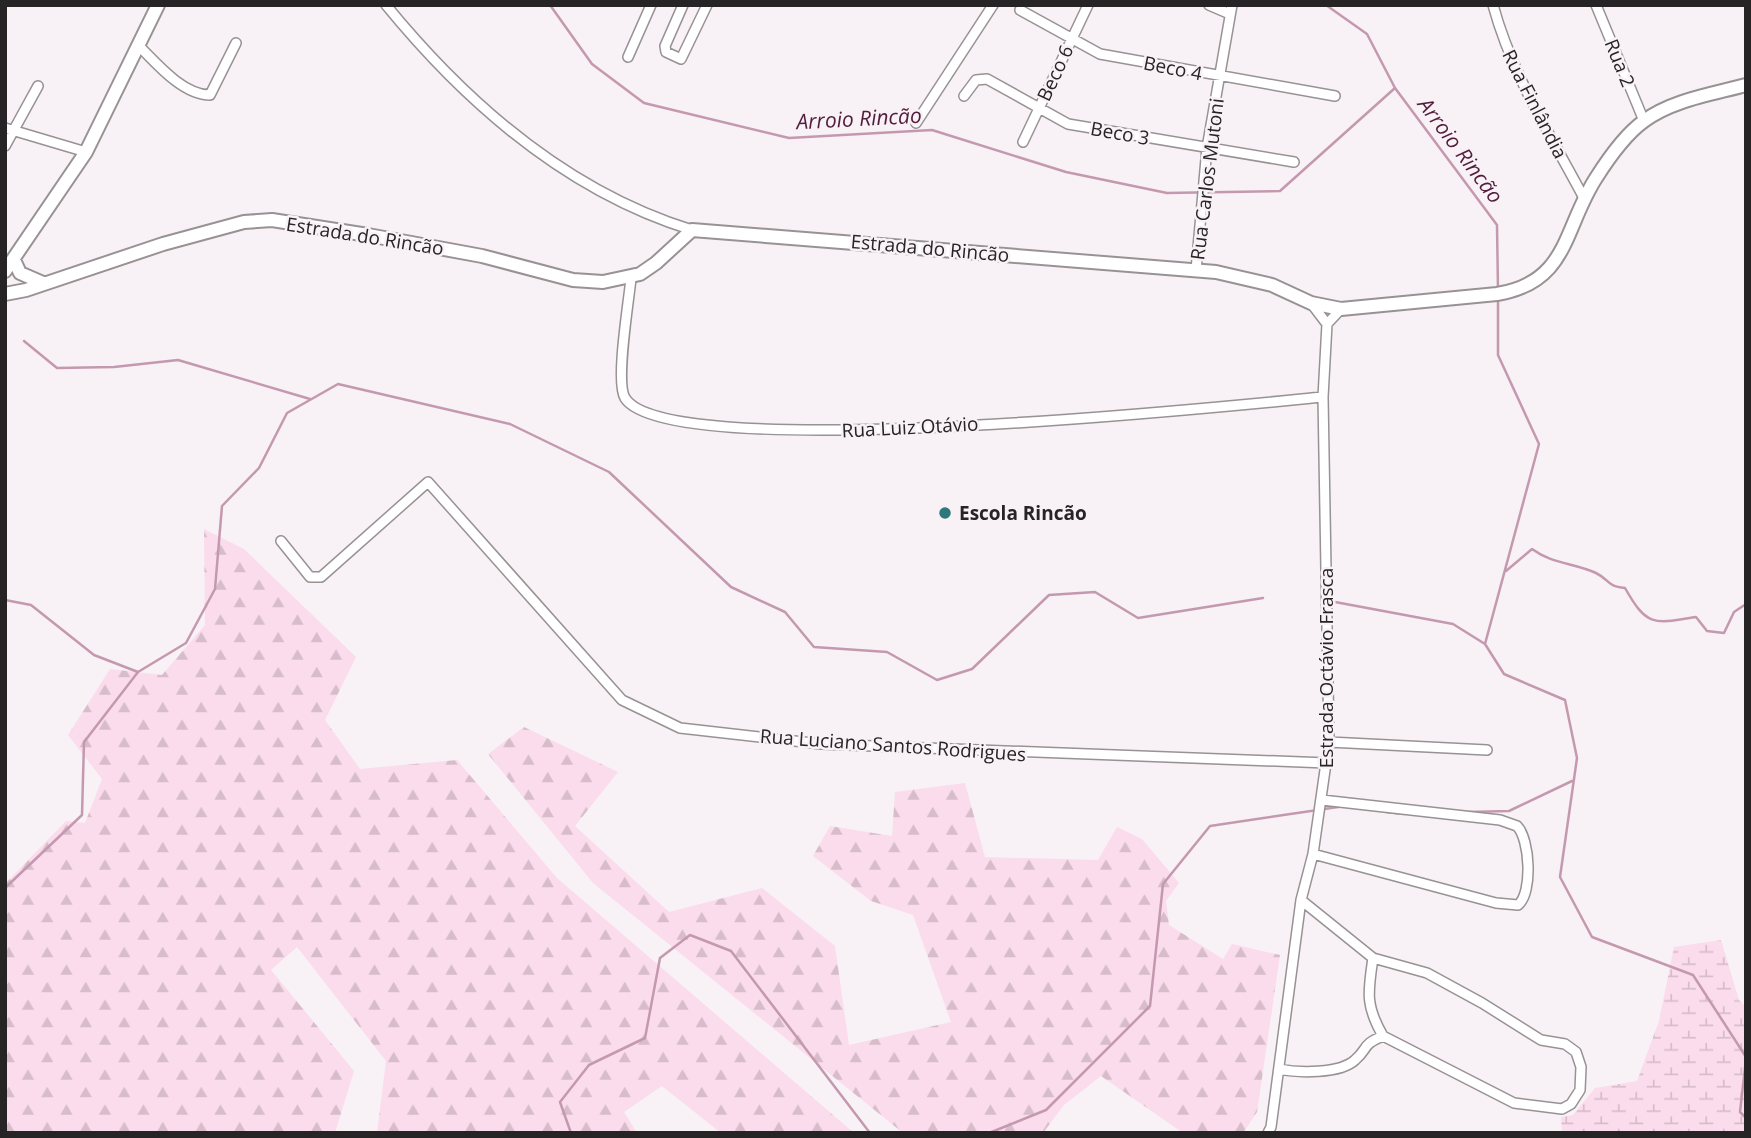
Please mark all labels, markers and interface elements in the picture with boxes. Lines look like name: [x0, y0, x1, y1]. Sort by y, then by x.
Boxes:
street label: Rua 2: [1599, 35, 1641, 91]
street label: Beco 6: [1031, 41, 1079, 105]
street label: Rua Finlândia: [1496, 45, 1574, 163]
street label: Beco 4: [1141, 50, 1205, 86]
water label: Arroio Rincão: [1411, 90, 1510, 208]
street label: Rua Carlos Mutoni: [1184, 97, 1230, 261]
water label: Arroio Rincão: [794, 101, 922, 135]
street label: Beco 3: [1089, 115, 1151, 151]
street label: Estrada do Rincão: [284, 211, 446, 261]
street label: Estrada do Rincão: [850, 228, 1010, 268]
street label: Rua Luiz Otávio: [841, 410, 979, 444]
place label: Escola Rincão: [959, 500, 1087, 526]
marker: Escola Rincão: [937, 505, 953, 521]
street label: Estrada Octávio Frasca: [1313, 568, 1339, 768]
street label: Rua Luciano Santos Rodrigues: [759, 723, 1027, 767]

